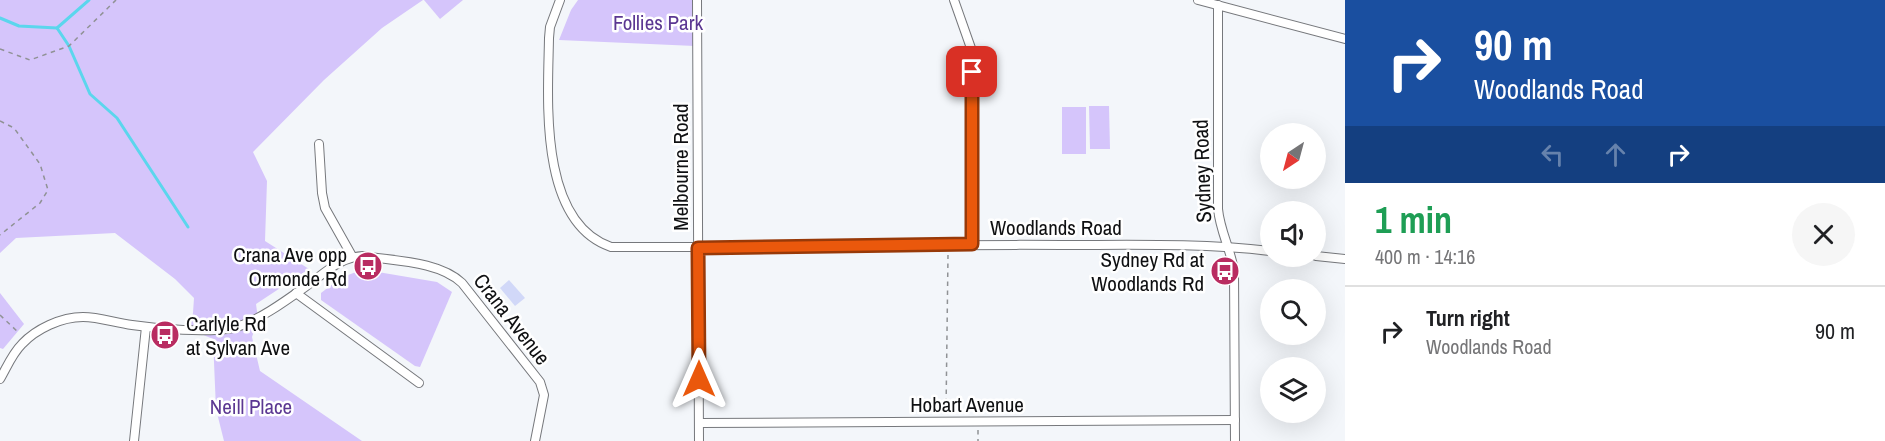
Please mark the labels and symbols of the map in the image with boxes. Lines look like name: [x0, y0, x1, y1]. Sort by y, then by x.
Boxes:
park label: Follies Park: [613, 8, 703, 37]
pin: [946, 46, 997, 97]
street label: Melbourne Road: [666, 103, 695, 231]
street label: Sydney Road: [1186, 119, 1218, 223]
north arrow: [1260, 123, 1326, 189]
street label: Woodlands Road: [990, 213, 1122, 242]
place label: Crana Ave opp Ormonde Rd: [233, 240, 347, 293]
place label: Sydney Rd at Woodlands Rd: [1091, 245, 1204, 298]
bus stop icon: Crana Ave opp Ormonde Rd: [352, 250, 384, 282]
bus stop icon: Sydney Rd at Woodlands Rd: [1209, 255, 1241, 287]
street label: Crana Avenue: [467, 267, 557, 371]
place label: Carlyle Rd at Sylvan Ave: [186, 309, 290, 362]
bus stop icon: Carlyle Rd at Sylvan Ave: [149, 319, 181, 351]
position arrow: [667, 347, 731, 411]
street label: Hobart Avenue: [910, 390, 1024, 419]
park label: Neill Place: [210, 392, 292, 421]

